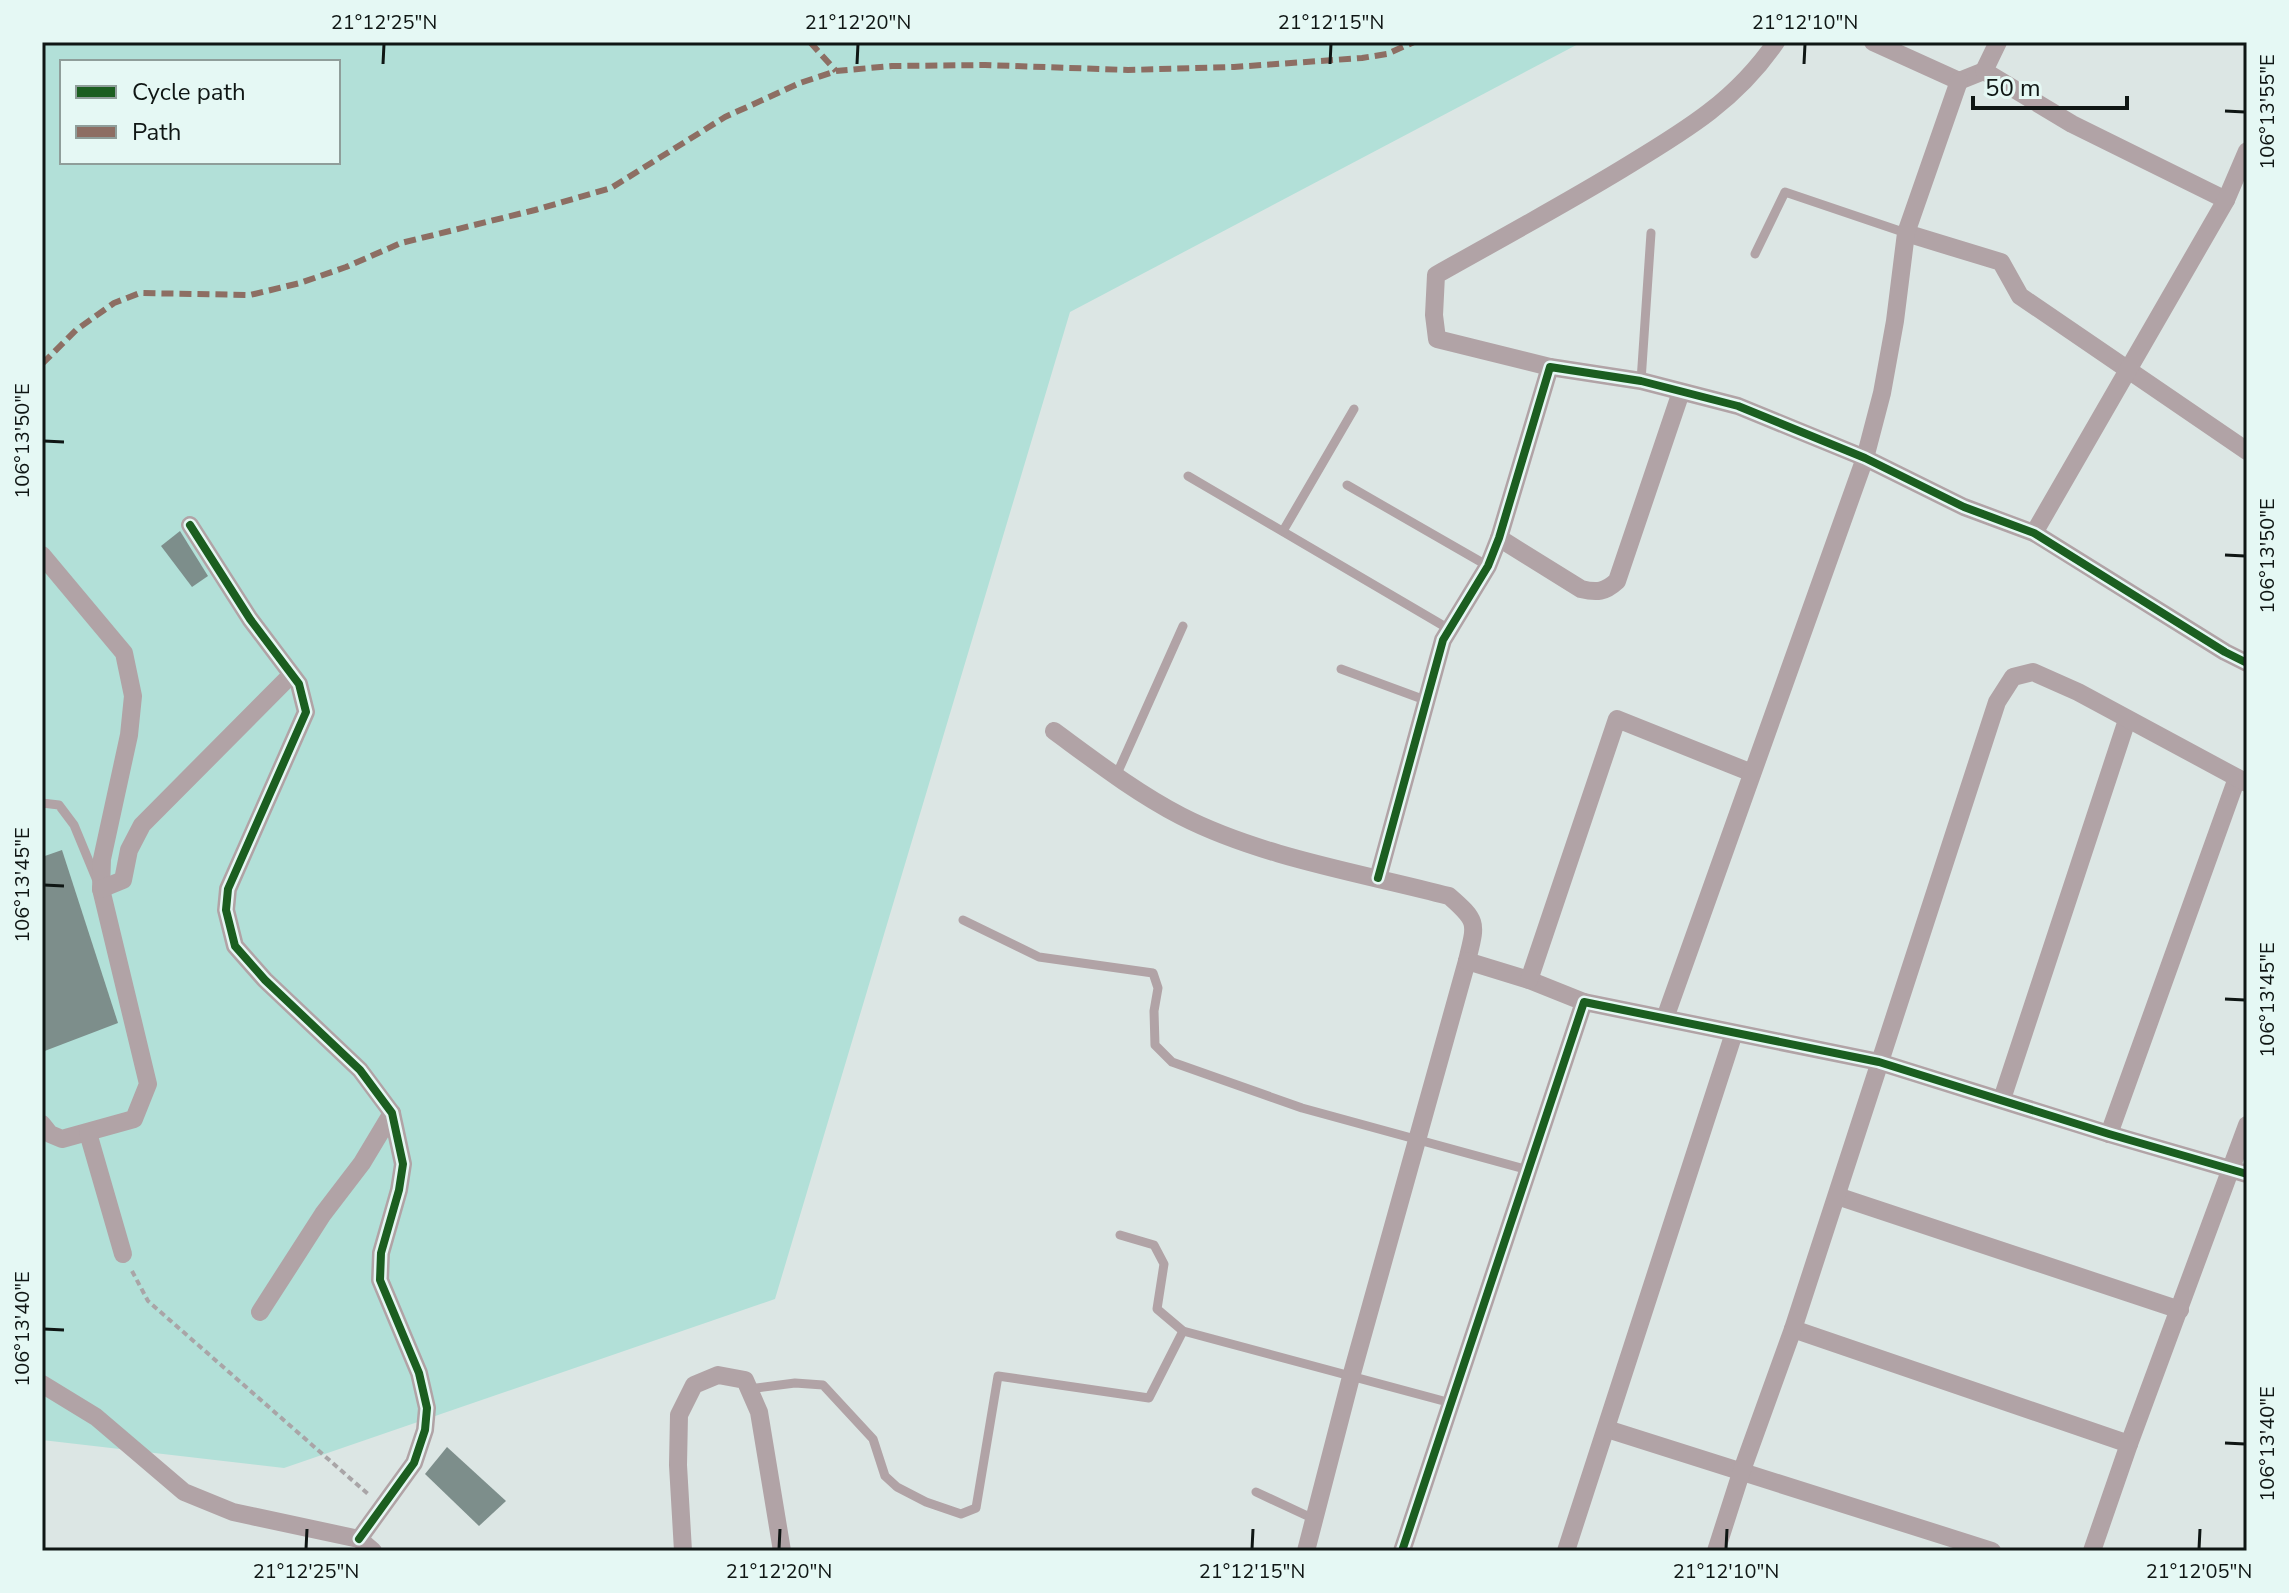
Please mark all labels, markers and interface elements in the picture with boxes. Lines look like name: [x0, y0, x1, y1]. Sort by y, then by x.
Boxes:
text: 21°12'25"N: [331, 9, 437, 36]
text: 21°12'20"N: [805, 9, 911, 36]
text: 21°12'15"N: [1278, 9, 1384, 36]
text: 21°12'10"N: [1752, 9, 1858, 36]
text: 106°13'55"E: [2254, 54, 2281, 170]
legend: [60, 60, 340, 164]
scale bar: [1973, 60, 2127, 110]
text: 50 m: [1985, 72, 2041, 104]
text: Cycle path: [132, 76, 246, 108]
text: Path: [132, 116, 181, 148]
text: 106°13'50"E: [9, 383, 36, 499]
text: 106°13'50"E: [2254, 498, 2281, 614]
text: 106°13'45"E: [9, 827, 36, 943]
text: 106°13'45"E: [2254, 942, 2281, 1058]
text: 106°13'40"E: [9, 1271, 36, 1387]
text: 106°13'40"E: [2254, 1386, 2281, 1502]
text: 21°12'25"N: [253, 1558, 359, 1585]
text: 21°12'20"N: [726, 1558, 832, 1585]
text: 21°12'15"N: [1199, 1558, 1305, 1585]
text: 21°12'10"N: [1673, 1558, 1779, 1585]
text: 21°12'05"N: [2146, 1558, 2252, 1585]

